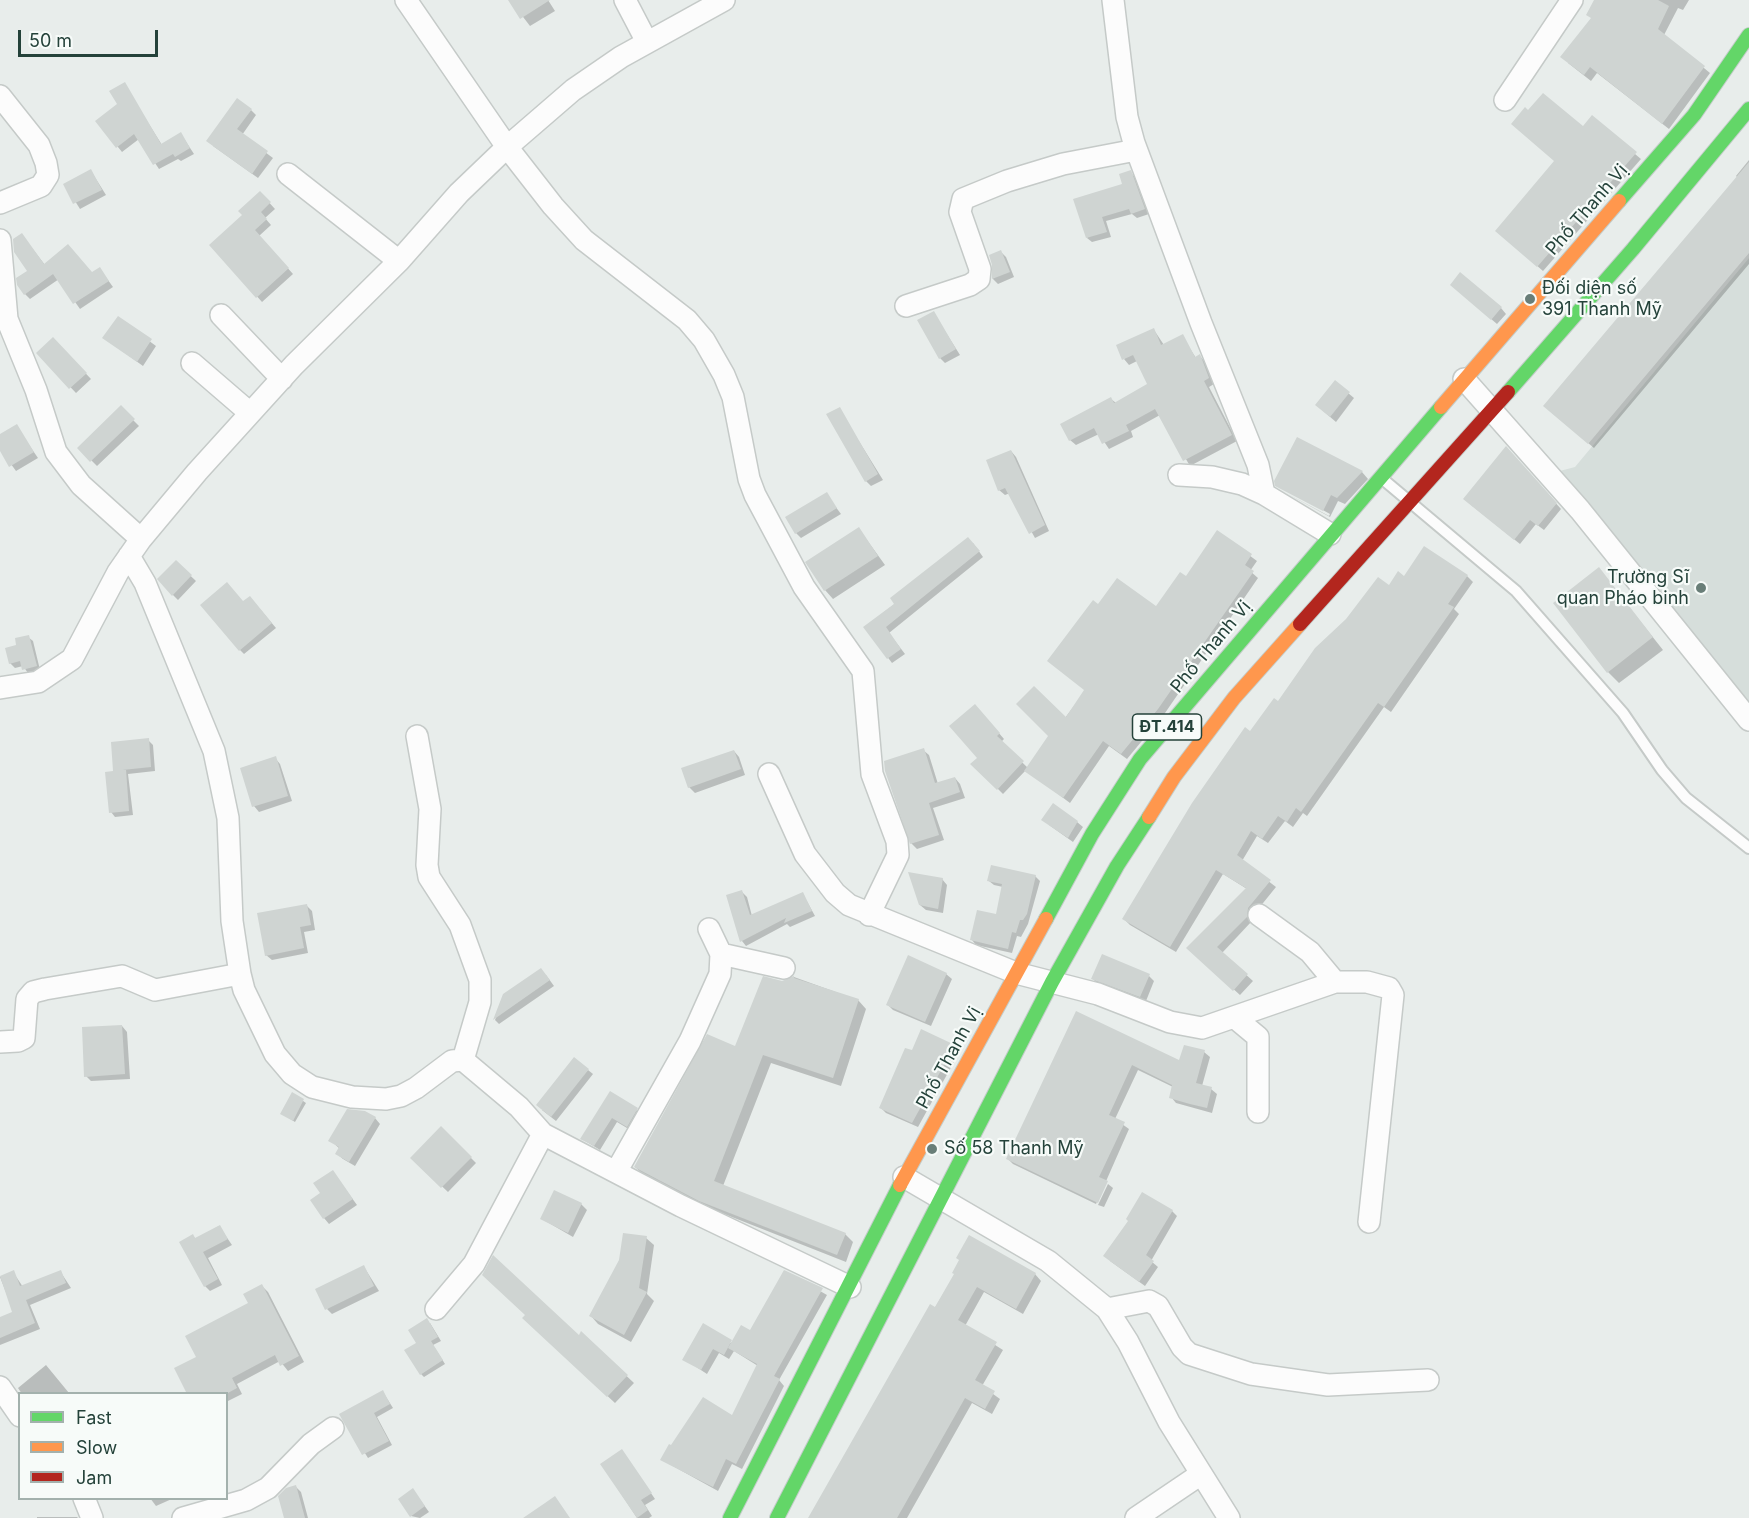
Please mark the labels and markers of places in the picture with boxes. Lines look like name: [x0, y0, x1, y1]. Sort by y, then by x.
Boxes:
place label: Đối diện số 391 Thanh Mỹ: [1542, 278, 1662, 320]
marker: Đối diện số 391 Thanh Mỹ: [1523, 292, 1537, 306]
place label: Trường Sĩ quan Pháo binh: [1557, 567, 1689, 610]
marker: Trường Sĩ quan Pháo binh: [1694, 581, 1708, 595]
place label: Số 58 Thanh Mỹ: [944, 1138, 1084, 1160]
marker: Số 58 Thanh Mỹ: [925, 1142, 939, 1156]

